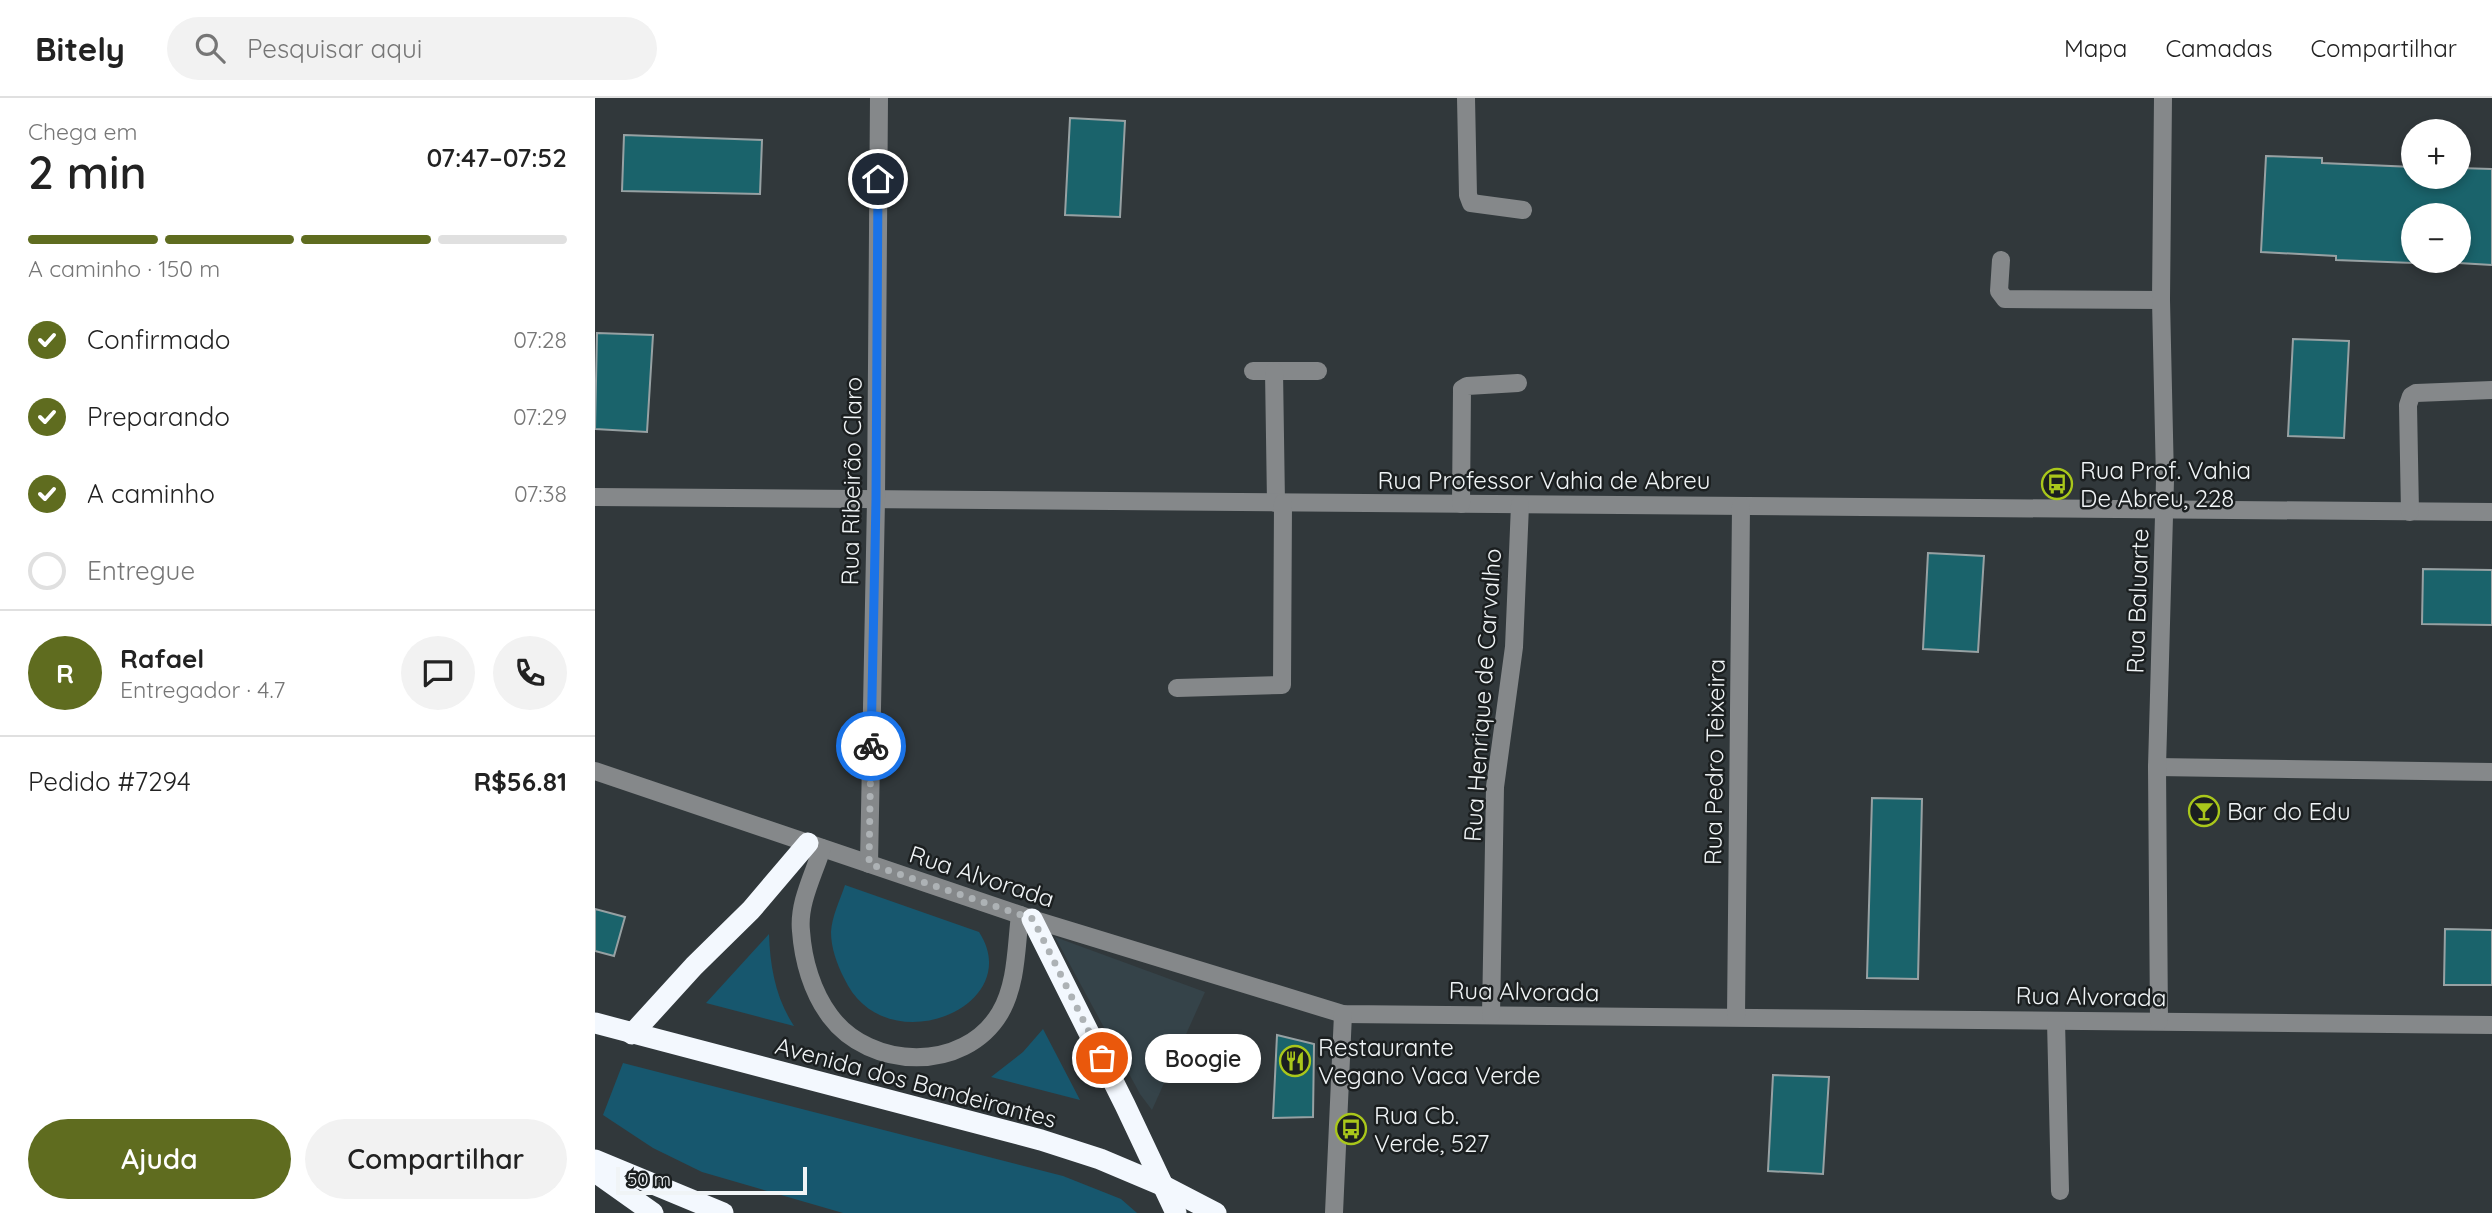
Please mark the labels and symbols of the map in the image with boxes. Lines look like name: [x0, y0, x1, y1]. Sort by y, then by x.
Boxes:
pin: [848, 149, 908, 209]
street label: Rua Ribeirão Claro: [834, 376, 868, 586]
place label: Rua Prof. Vahia De Abreu, 228: [2080, 455, 2251, 513]
street label: Rua Professor Vahia de Abreu: [1378, 465, 1710, 495]
bus stop icon: Rua Prof. Vahia De Abreu, 228: [2040, 467, 2074, 501]
street label: Rua Baluarte: [2119, 528, 2155, 674]
street label: Rua Henrique de Carvalho: [1457, 547, 1507, 843]
street label: Rua Pedro Teixeira: [1697, 659, 1731, 865]
courier: [836, 711, 906, 781]
bar icon: Bar do Edu: [2187, 794, 2221, 828]
place label: Bar do Edu: [2227, 796, 2351, 826]
street label: Rua Alvorada: [906, 838, 1058, 914]
street label: Rua Alvorada: [1448, 975, 1600, 1007]
street label: Rua Alvorada: [2015, 980, 2167, 1012]
pin: [1072, 1028, 1132, 1088]
street label: Avenida dos Bandeirantes: [772, 1030, 1060, 1134]
place label: Restaurante Vegano Vaca Verde: [1318, 1032, 1541, 1090]
callout: Boogie: [1144, 1034, 1259, 1082]
restaurant icon: Restaurante Vegano Vaca Verde: [1278, 1044, 1312, 1078]
place label: Rua Cb. Verde, 527: [1374, 1100, 1489, 1158]
bus stop icon: Rua Cb. Verde, 527: [1334, 1112, 1368, 1146]
scale bar: [616, 1164, 807, 1196]

